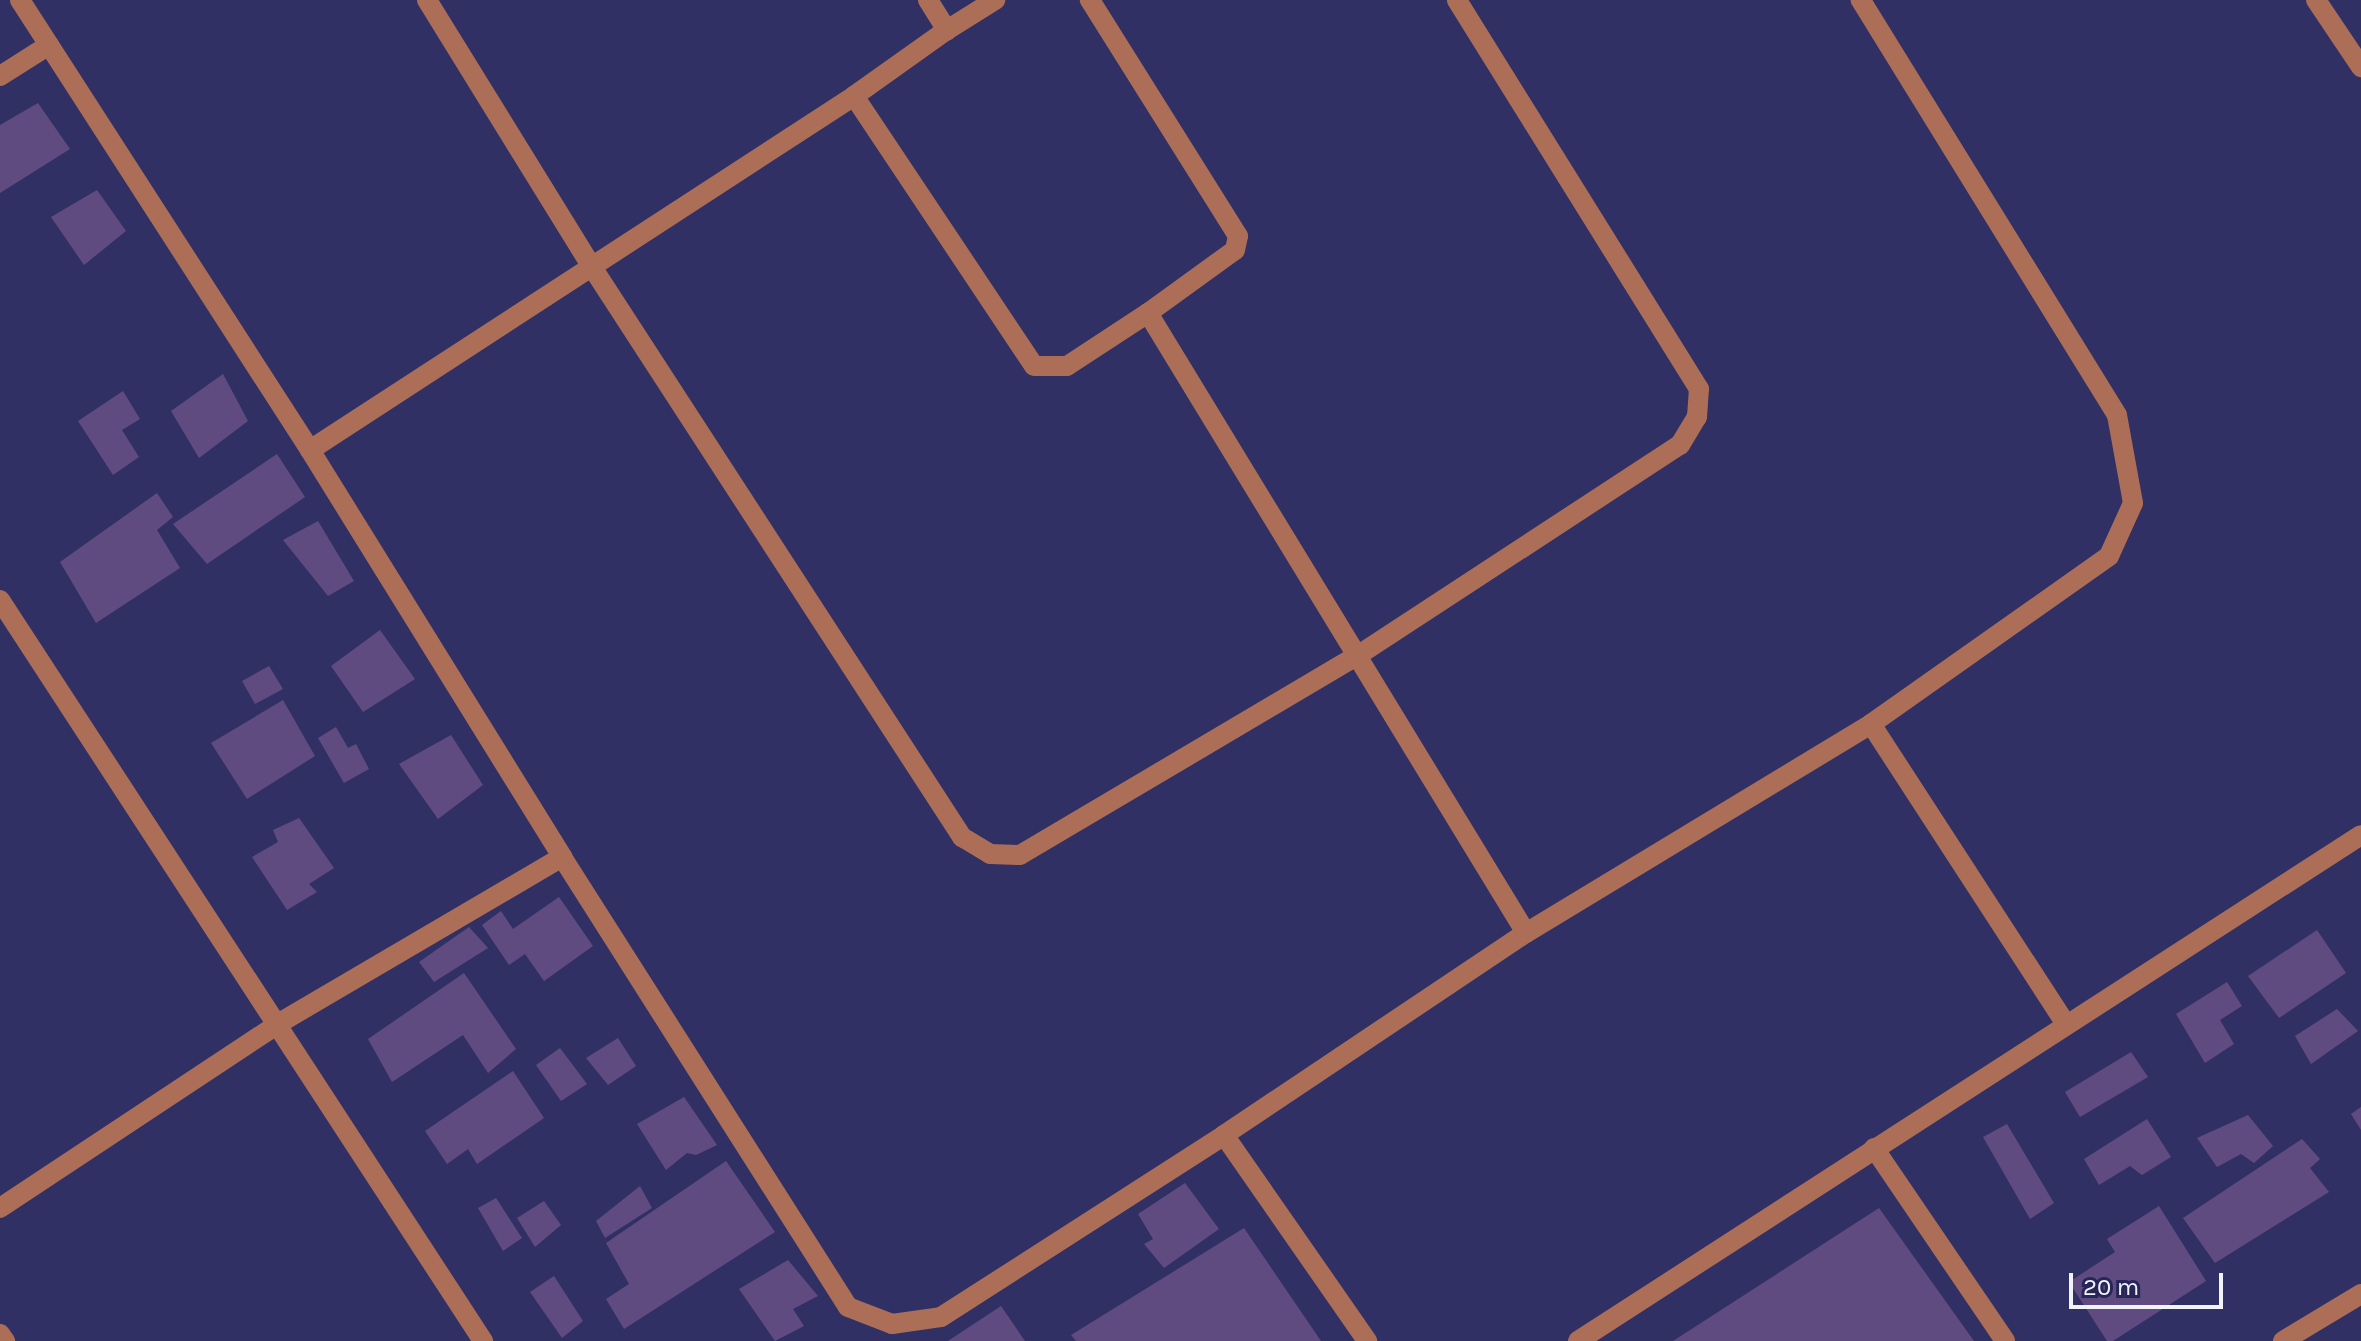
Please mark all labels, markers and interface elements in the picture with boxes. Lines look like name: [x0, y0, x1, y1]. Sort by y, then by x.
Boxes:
scale bar: [2073, 1257, 2227, 1307]
text: 20 m: [2083, 1273, 2139, 1301]

